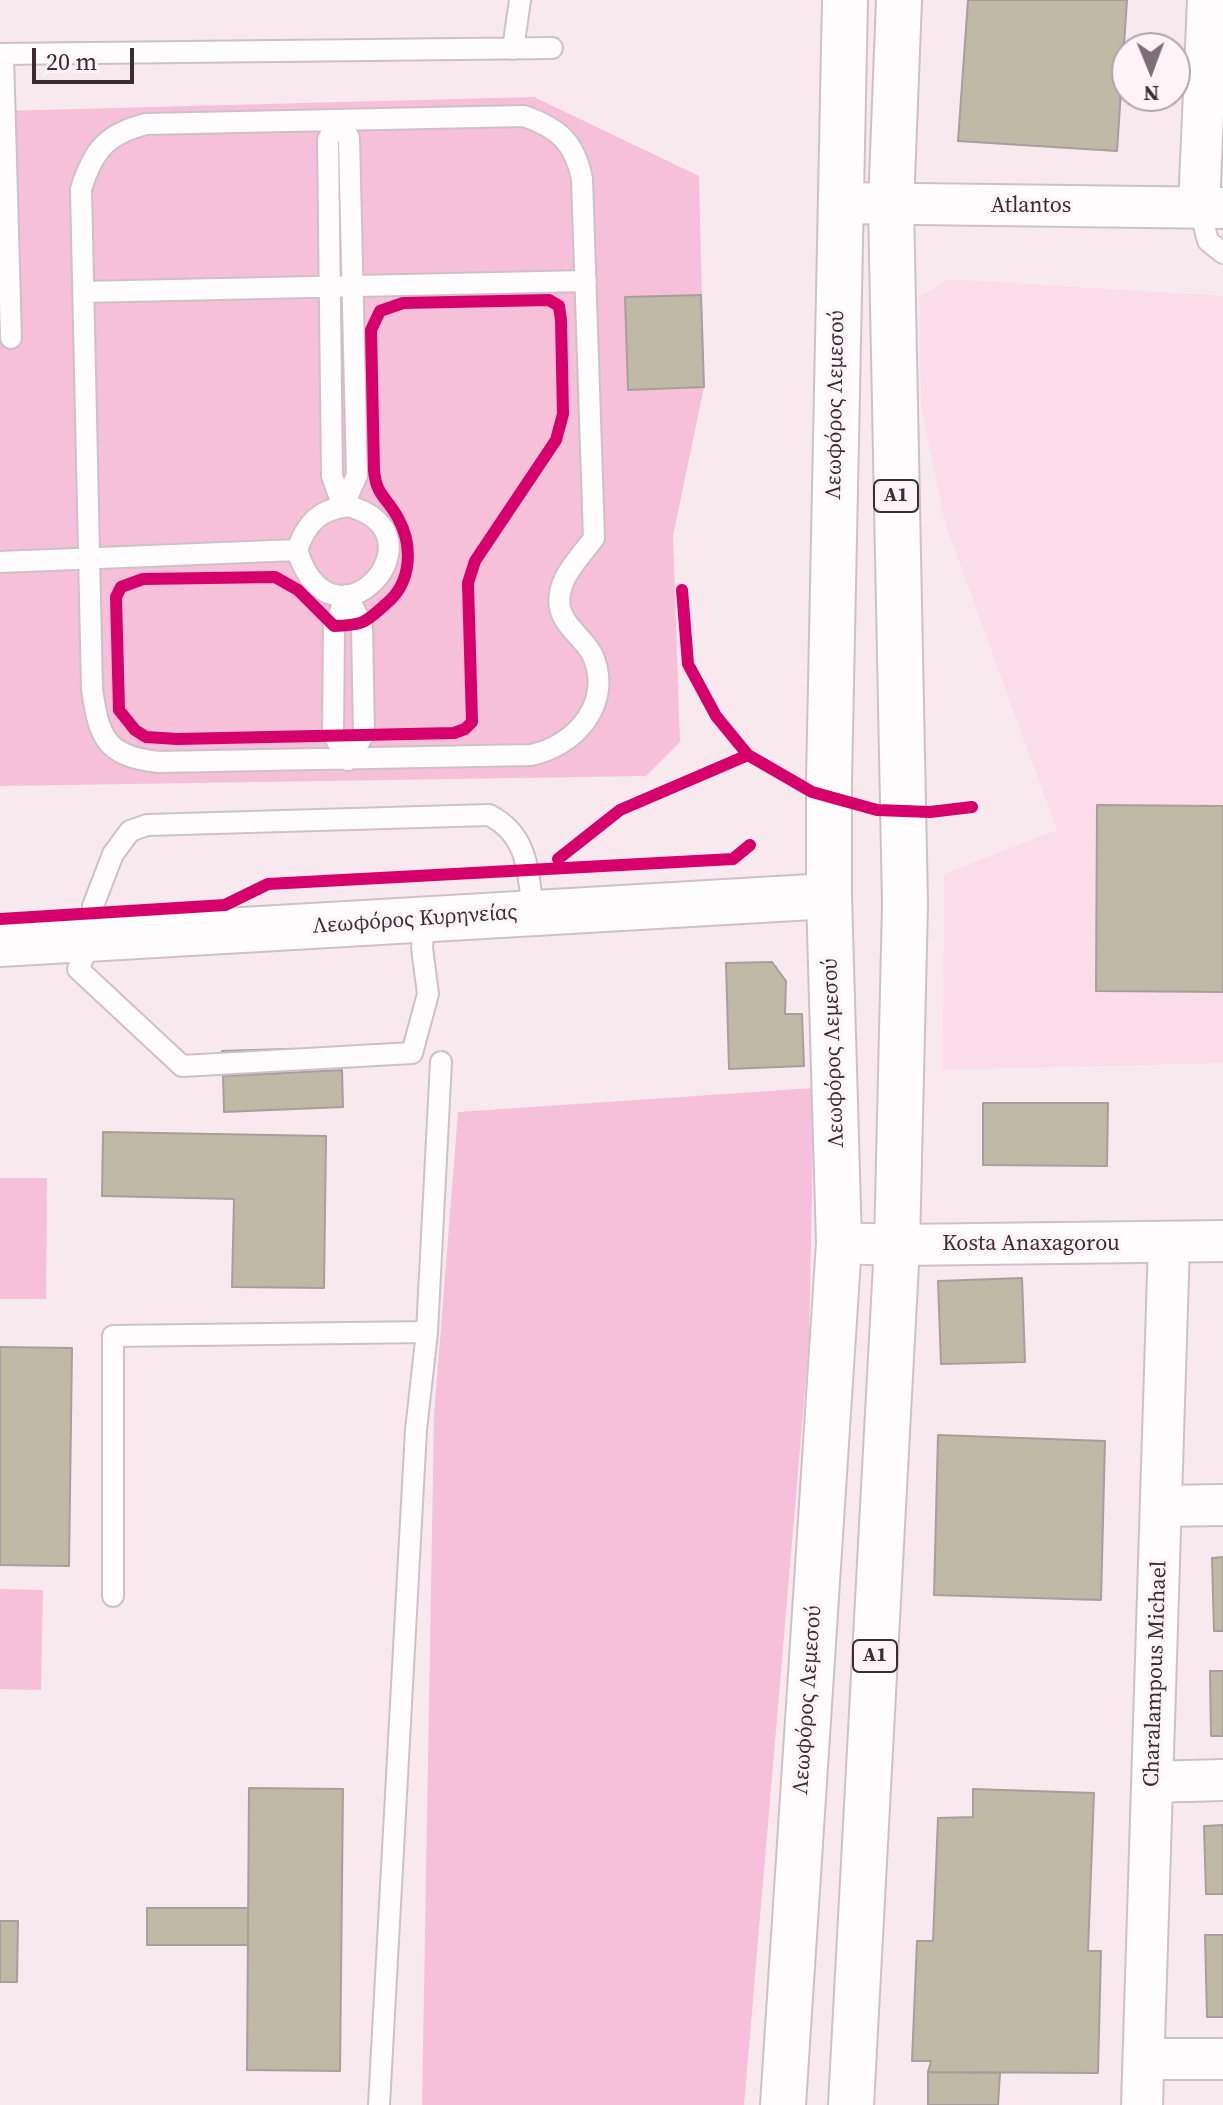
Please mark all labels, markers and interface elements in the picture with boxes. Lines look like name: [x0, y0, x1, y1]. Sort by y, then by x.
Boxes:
scale bar: [36, 32, 138, 82]
north arrow: [1111, 32, 1191, 112]
text: 20 m: [46, 45, 97, 78]
text: N: [1143, 79, 1160, 109]
street label: Atlantos: [991, 193, 1071, 219]
street label: Λεωφόρος Λεμεσού: [821, 310, 851, 500]
road number: A1: [874, 480, 918, 512]
street label: Λεωφόρος Κυρηνείας: [312, 900, 518, 940]
street label: Λεωφόρος Λεμεσού: [818, 958, 850, 1148]
street label: Kosta Anaxagorou: [942, 1231, 1120, 1257]
street label: Charalampous Michael: [1139, 1560, 1173, 1788]
street label: Λεωφόρος Λεμεσού: [788, 1605, 828, 1795]
road number: A1: [853, 1640, 897, 1672]

